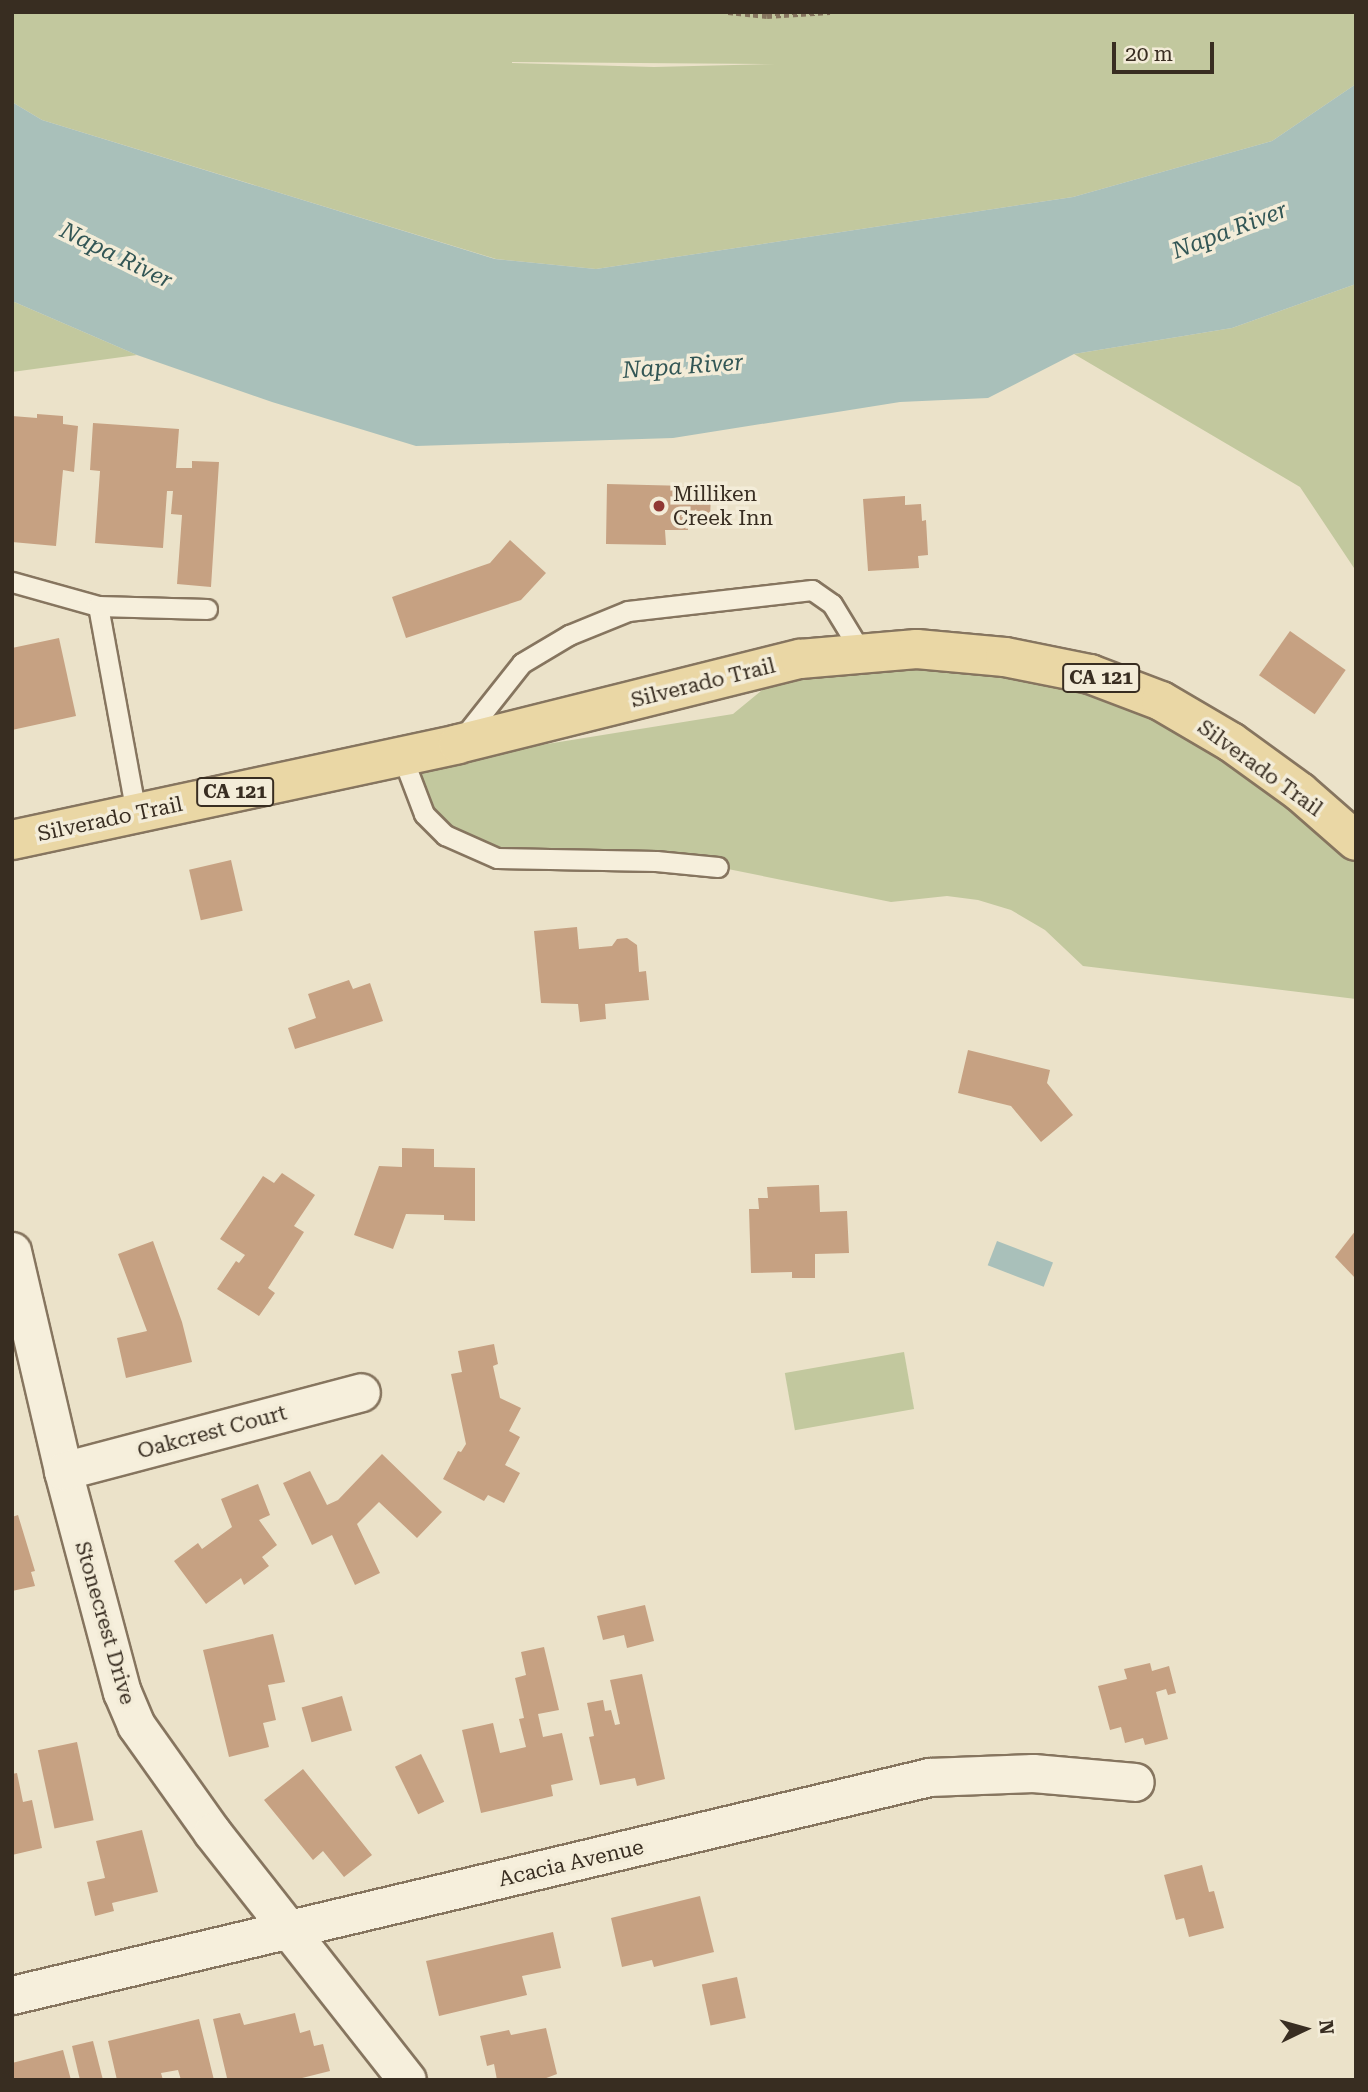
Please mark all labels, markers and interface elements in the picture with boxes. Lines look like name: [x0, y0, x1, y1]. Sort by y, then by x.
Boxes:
scale bar: [1116, 28, 1218, 72]
text: 20 m: [1125, 42, 1173, 66]
water label: Napa River: [1168, 196, 1292, 266]
water label: Napa River: [55, 217, 177, 295]
water label: Napa River: [621, 349, 745, 385]
place label: Milliken Creek Inn: [673, 481, 773, 531]
marker: Milliken Creek Inn: [651, 498, 667, 514]
street label: Silverado Trail: [628, 653, 778, 713]
road number: CA 121: [1061, 663, 1141, 694]
street label: Silverado Trail: [1193, 714, 1327, 822]
road number: CA 121: [195, 776, 275, 807]
street label: Silverado Trail: [35, 791, 185, 847]
street label: Oakcrest Court: [135, 1400, 289, 1464]
street label: Stonecrest Drive: [70, 1539, 140, 1707]
street label: Acacia Avenue: [496, 1834, 646, 1892]
north arrow: [1270, 1994, 1340, 2064]
text: N: [1314, 2019, 1339, 2035]

